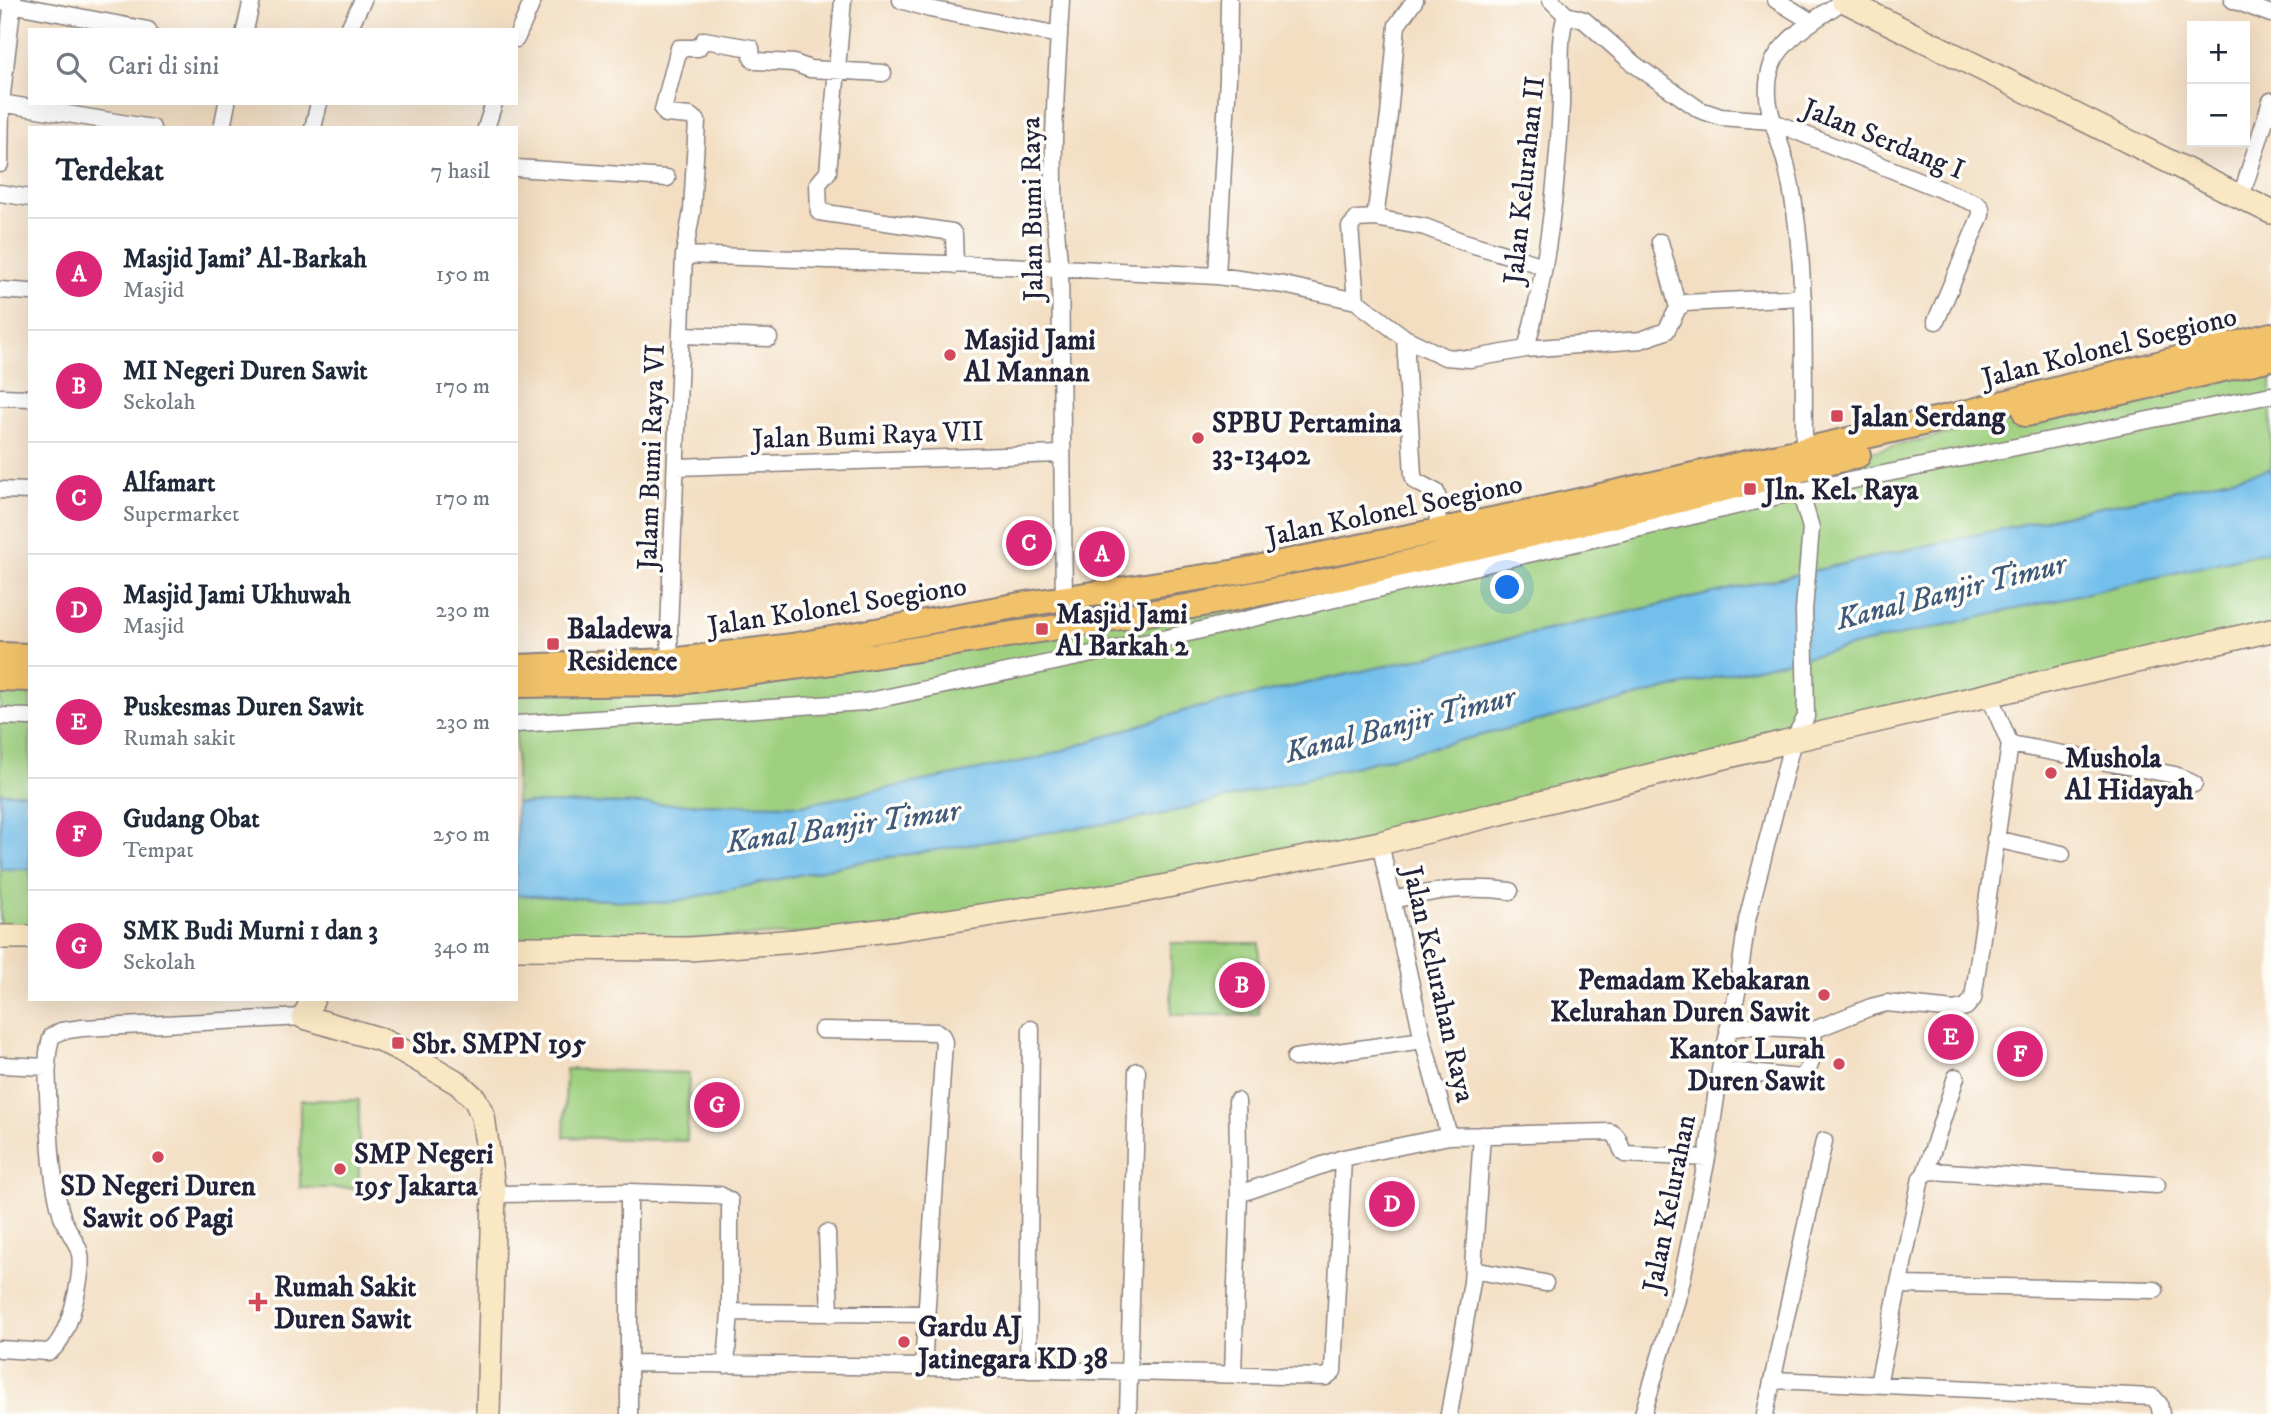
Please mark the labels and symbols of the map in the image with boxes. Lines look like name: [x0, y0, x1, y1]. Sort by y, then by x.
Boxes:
street label: Jalan Kelurahan II: [1496, 74, 1553, 289]
street label: Jalan Serdang I: [1795, 90, 1970, 188]
street label: Jalan Bumi Raya: [1013, 116, 1052, 305]
street label: Jalan Kolonel Soegiono: [1975, 299, 2240, 397]
place label: Masjid Jami Al Mannan: [963, 323, 1095, 390]
street label: Jalam Bumi Raya VI: [630, 343, 673, 574]
marker: Masjid Jami Al Mannan: [942, 347, 958, 363]
place label: Jalan Serdang: [1848, 400, 2007, 435]
place label: SPBU Pertamina 33-13402: [1212, 406, 1403, 473]
marker: Jalan Serdang: [1829, 408, 1845, 424]
street label: Jalan Bumi Raya VII: [749, 414, 984, 457]
marker: SPBU Pertamina 33-13402: [1190, 430, 1206, 446]
street label: Jalan Kolonel Soegiono: [1260, 466, 1526, 555]
place label: Jln. Kel. Raya: [1761, 473, 1920, 508]
marker: Jln. Kel. Raya: [1742, 481, 1758, 497]
pin: C: [1006, 517, 1052, 569]
pin: A: [1079, 528, 1125, 580]
water label: Kanal Banjir Timur: [1832, 545, 2072, 639]
street label: Jalan Kolonel Soegiono: [702, 569, 969, 645]
your location: [1490, 570, 1524, 604]
place label: Masjid Jami Al Barkah 2: [1055, 597, 1189, 664]
place label: Baladewa Residence: [567, 612, 678, 679]
marker: Masjid Jami Al Barkah 2: [1034, 621, 1050, 637]
marker: Baladewa Residence: [545, 636, 561, 652]
water label: Kanal Banjir Timur: [1281, 678, 1521, 772]
place label: Mushola Al Hidayah: [2064, 741, 2194, 808]
marker: Mushola Al Hidayah: [2043, 765, 2059, 781]
water label: Kanal Banjir Timur: [723, 792, 965, 862]
street label: Jalan Kelurahan Raya: [1394, 860, 1483, 1106]
pin: B: [1219, 959, 1265, 1011]
place label: Pemadam Kebakaran Kelurahan Duren Sawit: [1550, 963, 1810, 1030]
marker: Pemadam Kebakaran Kelurahan Duren Sawit: [1816, 987, 1832, 1003]
pin: E: [1928, 1011, 1974, 1063]
place label: Sbr. SMPN 195: [412, 1027, 586, 1062]
pin: F: [1997, 1028, 2043, 1080]
place label: Kantor Lurah Duren Sawit: [1669, 1032, 1825, 1099]
marker: Sbr. SMPN 195: [390, 1035, 406, 1051]
marker: Kantor Lurah Duren Sawit: [1831, 1056, 1847, 1072]
pin: G: [694, 1079, 740, 1131]
street label: Jalan Kelurahan: [1635, 1111, 1704, 1298]
place label: SMP Negeri 195 Jakarta: [354, 1137, 493, 1204]
marker: SD Negeri Duren Sawit 06 Pagi: [150, 1149, 166, 1165]
marker: SMP Negeri 195 Jakarta: [332, 1161, 348, 1177]
place label: SD Negeri Duren Sawit 06 Pagi: [60, 1169, 256, 1236]
pin: D: [1369, 1178, 1415, 1230]
place label: Rumah Sakit Duren Sawit: [274, 1270, 416, 1337]
marker: Rumah Sakit Duren Sawit: [248, 1292, 268, 1312]
place label: Gardu AJ Jatinegara KD 38: [915, 1310, 1108, 1377]
marker: Gardu AJ Jatinegara KD 38: [896, 1334, 912, 1350]

